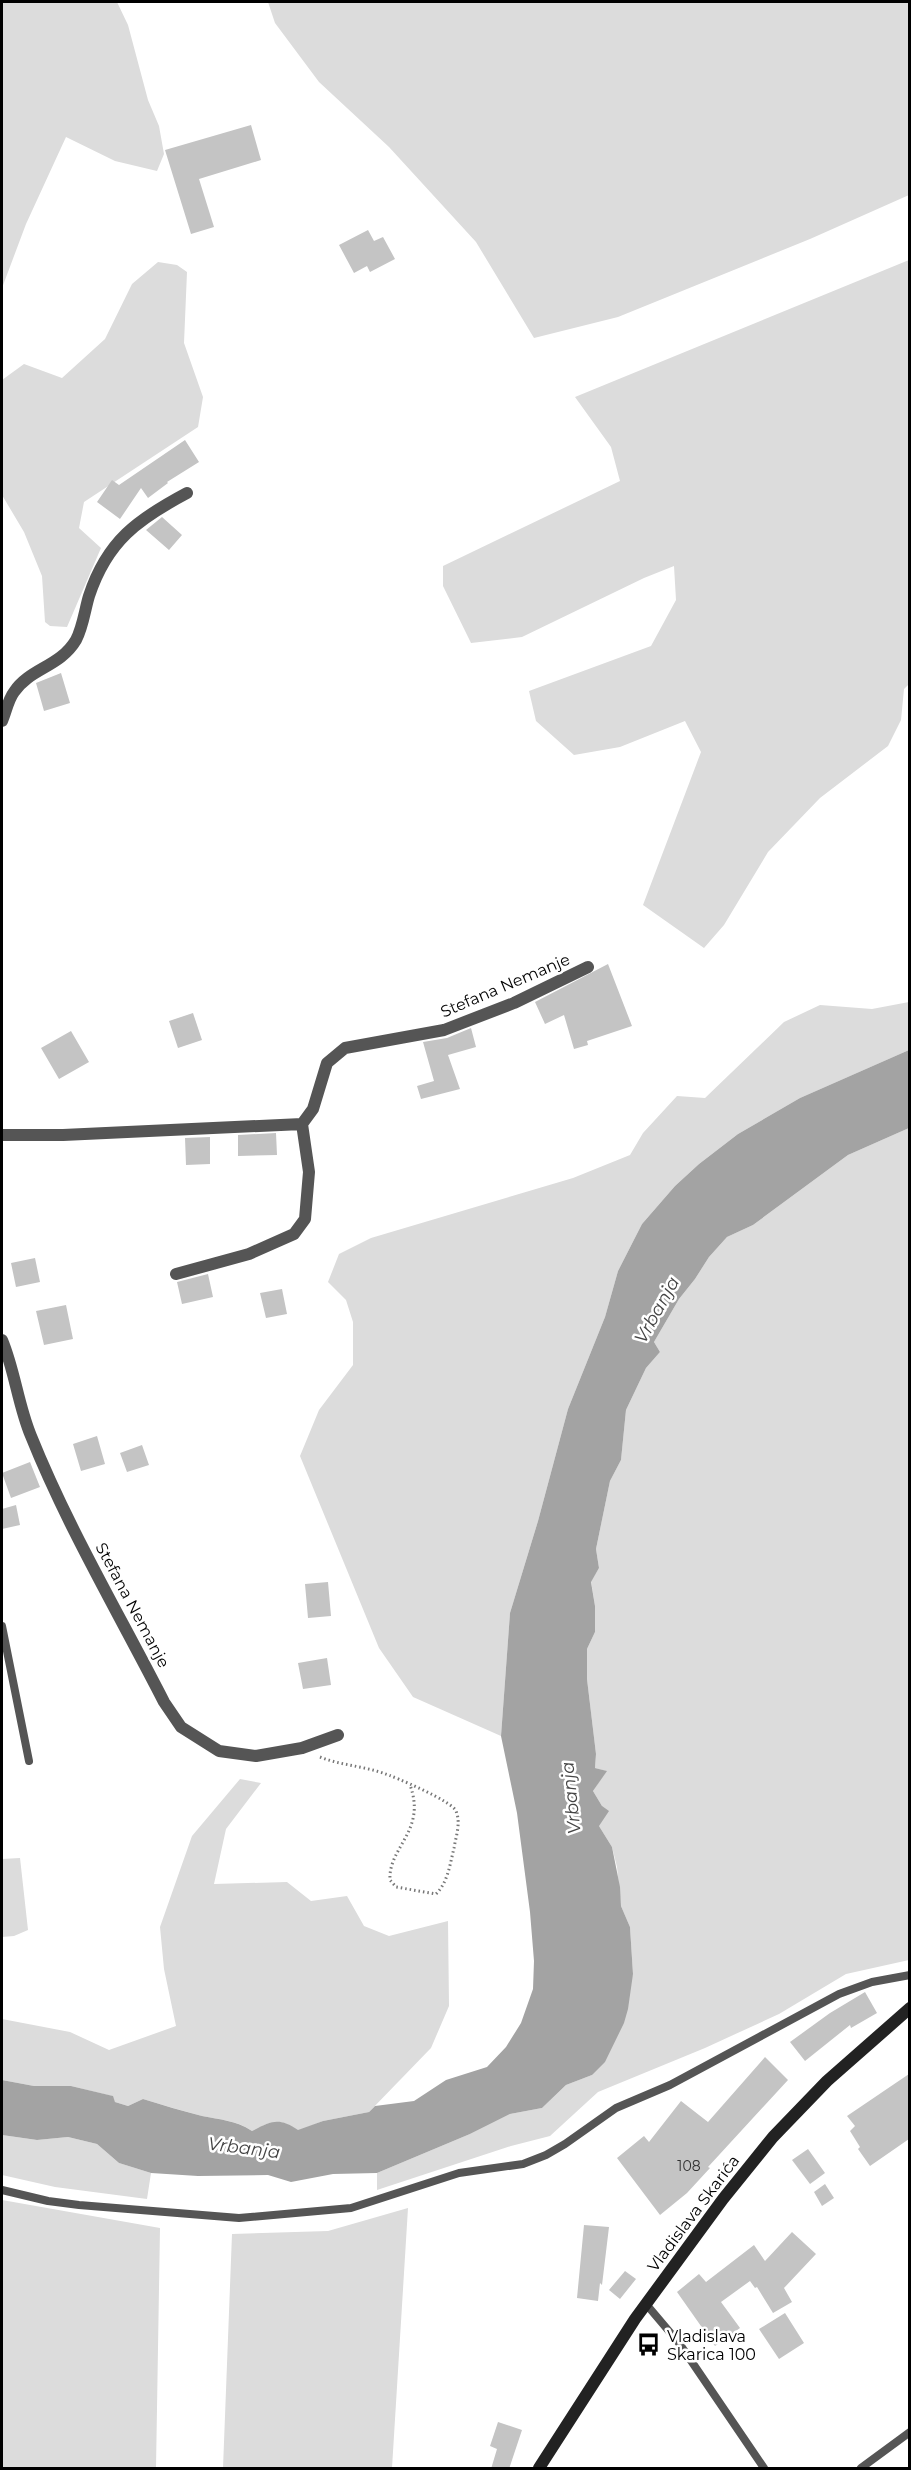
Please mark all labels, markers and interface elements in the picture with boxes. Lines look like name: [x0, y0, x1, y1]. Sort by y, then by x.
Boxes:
street label: Stefana Nemanje: [438, 950, 573, 1021]
water label: Vrbanja: [630, 1273, 684, 1347]
street label: Stefana Nemanje: [92, 1539, 174, 1671]
water label: Vrbanja: [556, 1761, 586, 1835]
water label: Vrbanja: [207, 2133, 281, 2163]
street label: Vladislava Skarića: [643, 2151, 743, 2275]
house number: 108: [677, 2157, 701, 2175]
place label: Vladislava Skarica 100: [667, 2327, 756, 2364]
bus stop icon: Vladislava Skarica 100: [636, 2332, 662, 2358]

